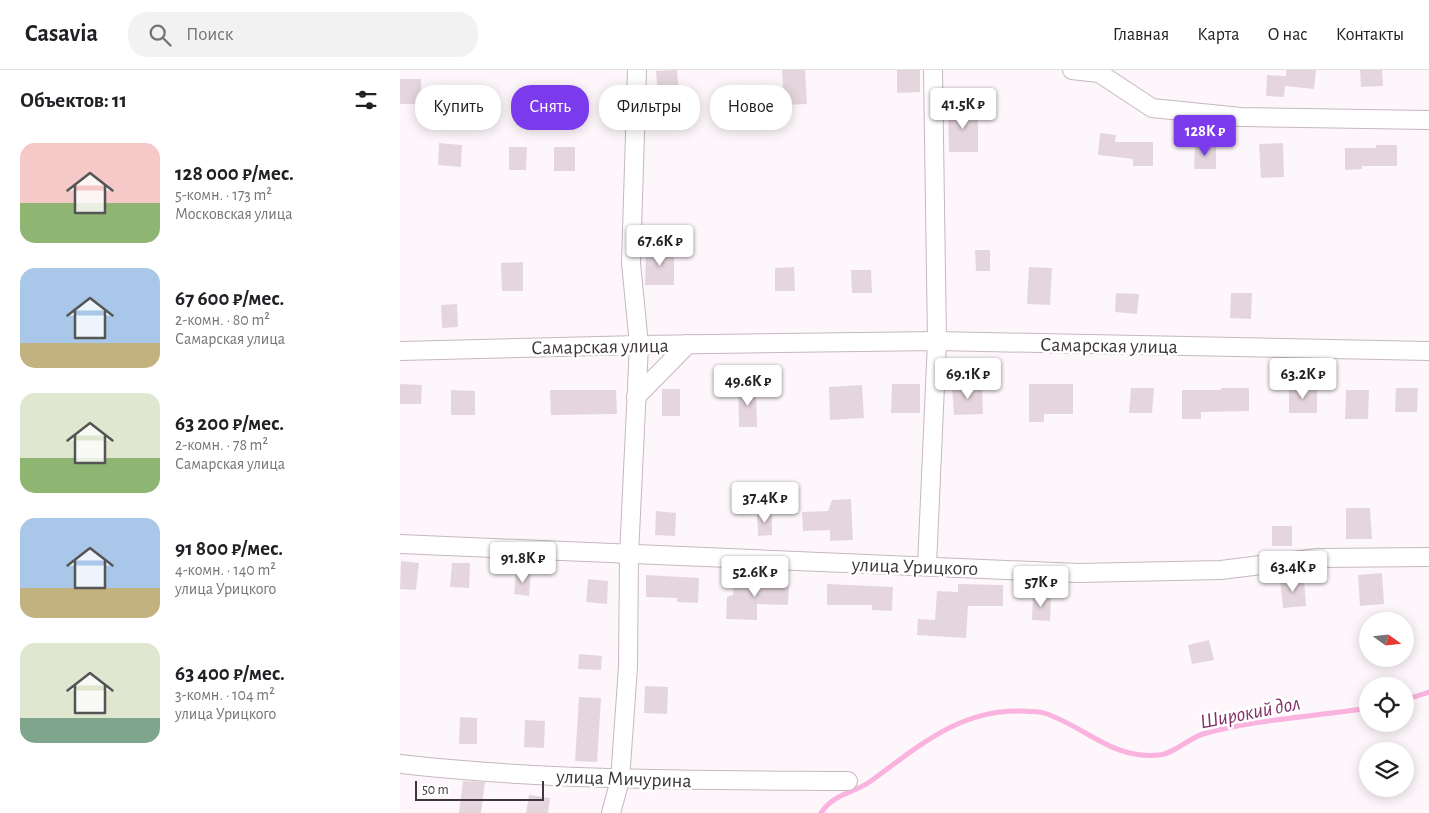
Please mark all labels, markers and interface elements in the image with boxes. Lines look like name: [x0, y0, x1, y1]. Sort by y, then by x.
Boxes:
search box: [128, 12, 478, 57]
icon: search: [146, 21, 174, 49]
text: Casavia: [25, 22, 98, 46]
text: Поиск: [186, 25, 234, 44]
text: Главная: [1113, 26, 1169, 44]
text: Карта: [1197, 26, 1239, 44]
text: О нас: [1267, 26, 1308, 44]
text: Контакты: [1336, 26, 1404, 44]
chip: Купить: [415, 85, 501, 130]
chip: Снять: [511, 85, 589, 130]
chip: Фильтры: [599, 85, 700, 130]
chip: Новое: [710, 85, 792, 130]
icon: filters: [352, 86, 380, 114]
pin: 41.5K ₽: [917, 88, 1009, 130]
text: Объектов: 11: [20, 90, 127, 111]
text: 41.5K ₽: [941, 96, 985, 112]
pin: 128K ₽: [1164, 114, 1246, 157]
text: 128K ₽: [1185, 123, 1225, 139]
icon: home: [60, 163, 120, 223]
text: 128 000 ₽/мес.: [175, 163, 294, 184]
text: 5-комн. · 173 m²: [175, 187, 272, 203]
text: Московская улица: [175, 206, 293, 222]
pin: 67.6K ₽: [614, 224, 706, 267]
text: 67.6K ₽: [637, 233, 683, 249]
icon: home: [60, 288, 120, 348]
text: 67 600 ₽/мес.: [175, 288, 284, 309]
text: 2-комн. · 80 m²: [175, 312, 270, 328]
text: Самарская улица: [175, 331, 285, 347]
street label: Самарская улица: [1040, 335, 1178, 357]
street label: Самарская улица: [531, 336, 669, 358]
pin: 69.1K ₽: [922, 358, 1014, 400]
pin: 63.2K ₽: [1257, 358, 1349, 400]
pin: 49.6K ₽: [702, 364, 794, 407]
text: 69.1K ₽: [946, 366, 990, 382]
text: 63.2K ₽: [1280, 366, 1326, 382]
text: 49.6K ₽: [725, 373, 771, 389]
icon: home: [60, 413, 120, 473]
text: 63 200 ₽/мес.: [175, 413, 284, 434]
text: 2-комн. · 78 m²: [175, 437, 268, 453]
text: Самарская улица: [175, 456, 285, 472]
pin: 37.4K ₽: [719, 482, 811, 524]
text: 37.4K ₽: [743, 490, 787, 506]
icon: home: [60, 538, 120, 598]
text: 91 800 ₽/мес.: [175, 538, 283, 559]
pin: 91.8K ₽: [477, 542, 569, 584]
text: 91.8K ₽: [501, 550, 545, 566]
pin: 63.4K ₽: [1247, 550, 1339, 593]
street label: улица Урицкого: [850, 555, 979, 579]
pin: 52.6K ₽: [709, 556, 801, 598]
text: 63.4K ₽: [1270, 559, 1316, 575]
text: 4-комн. · 140 m²: [175, 562, 276, 578]
text: 52.6K ₽: [732, 564, 778, 580]
pin: 57K ₽: [1006, 566, 1076, 608]
text: 57K ₽: [1024, 574, 1058, 590]
text: улица Урицкого: [175, 581, 276, 597]
north arrow: [1359, 612, 1414, 668]
map controls: [1359, 612, 1414, 797]
icon: home: [60, 663, 120, 723]
text: 63 400 ₽/мес.: [175, 663, 285, 684]
button: locate: [1359, 677, 1414, 732]
text: 3-комн. · 104 m²: [175, 687, 275, 703]
water label: Широкий дол: [1198, 693, 1302, 733]
text: улица Урицкого: [175, 706, 276, 722]
button: layers: [1359, 742, 1414, 797]
street label: улица Мичурина: [555, 767, 692, 791]
scale bar: [415, 778, 544, 801]
text: 50 m: [422, 783, 449, 797]

